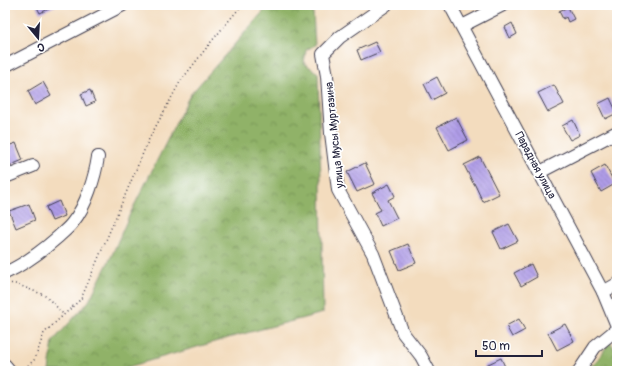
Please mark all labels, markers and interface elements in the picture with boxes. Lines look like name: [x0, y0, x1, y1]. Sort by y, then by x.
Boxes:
north arrow: [18, 18, 58, 58]
text: С: [36, 40, 46, 54]
street label: улица Мусы Муртазина: [322, 81, 347, 190]
street label: Парадная улица: [512, 129, 559, 201]
scale bar: [476, 332, 542, 358]
text: 50 m: [482, 339, 510, 354]

